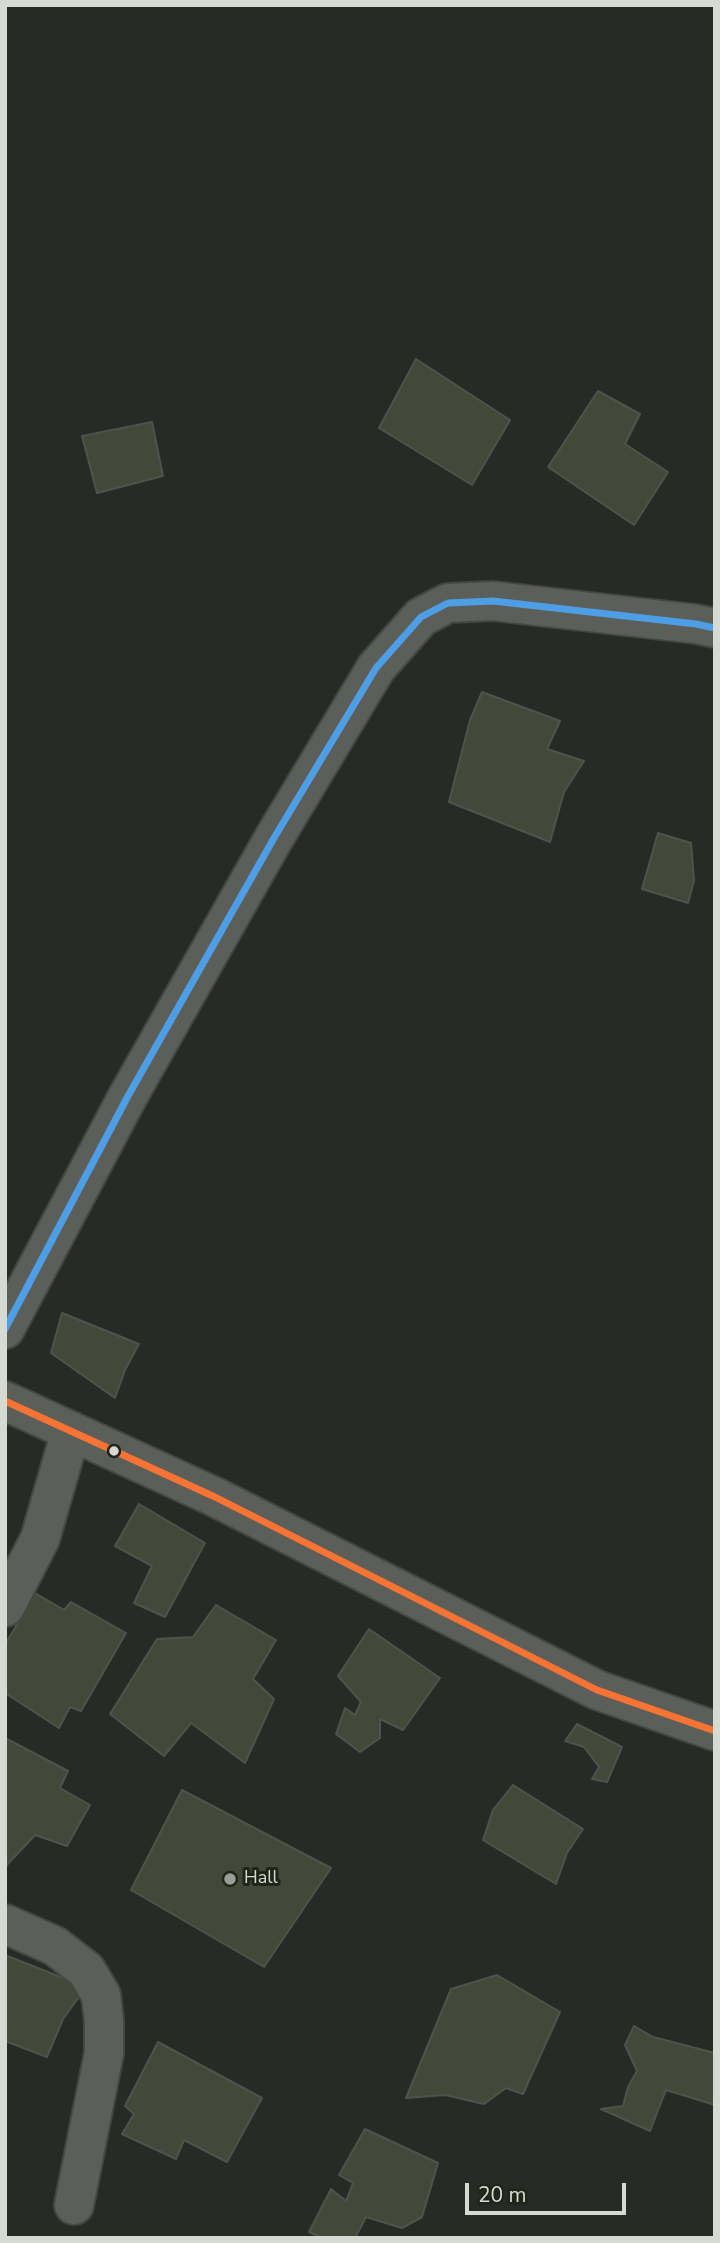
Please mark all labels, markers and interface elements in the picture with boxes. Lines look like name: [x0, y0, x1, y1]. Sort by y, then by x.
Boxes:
unlabelled marker: [107, 1444, 121, 1458]
place label: Hall: [244, 1868, 278, 1890]
marker: Hall: [222, 1871, 238, 1887]
scale bar: [468, 2170, 629, 2214]
text: 20 m: [478, 2181, 527, 2209]

